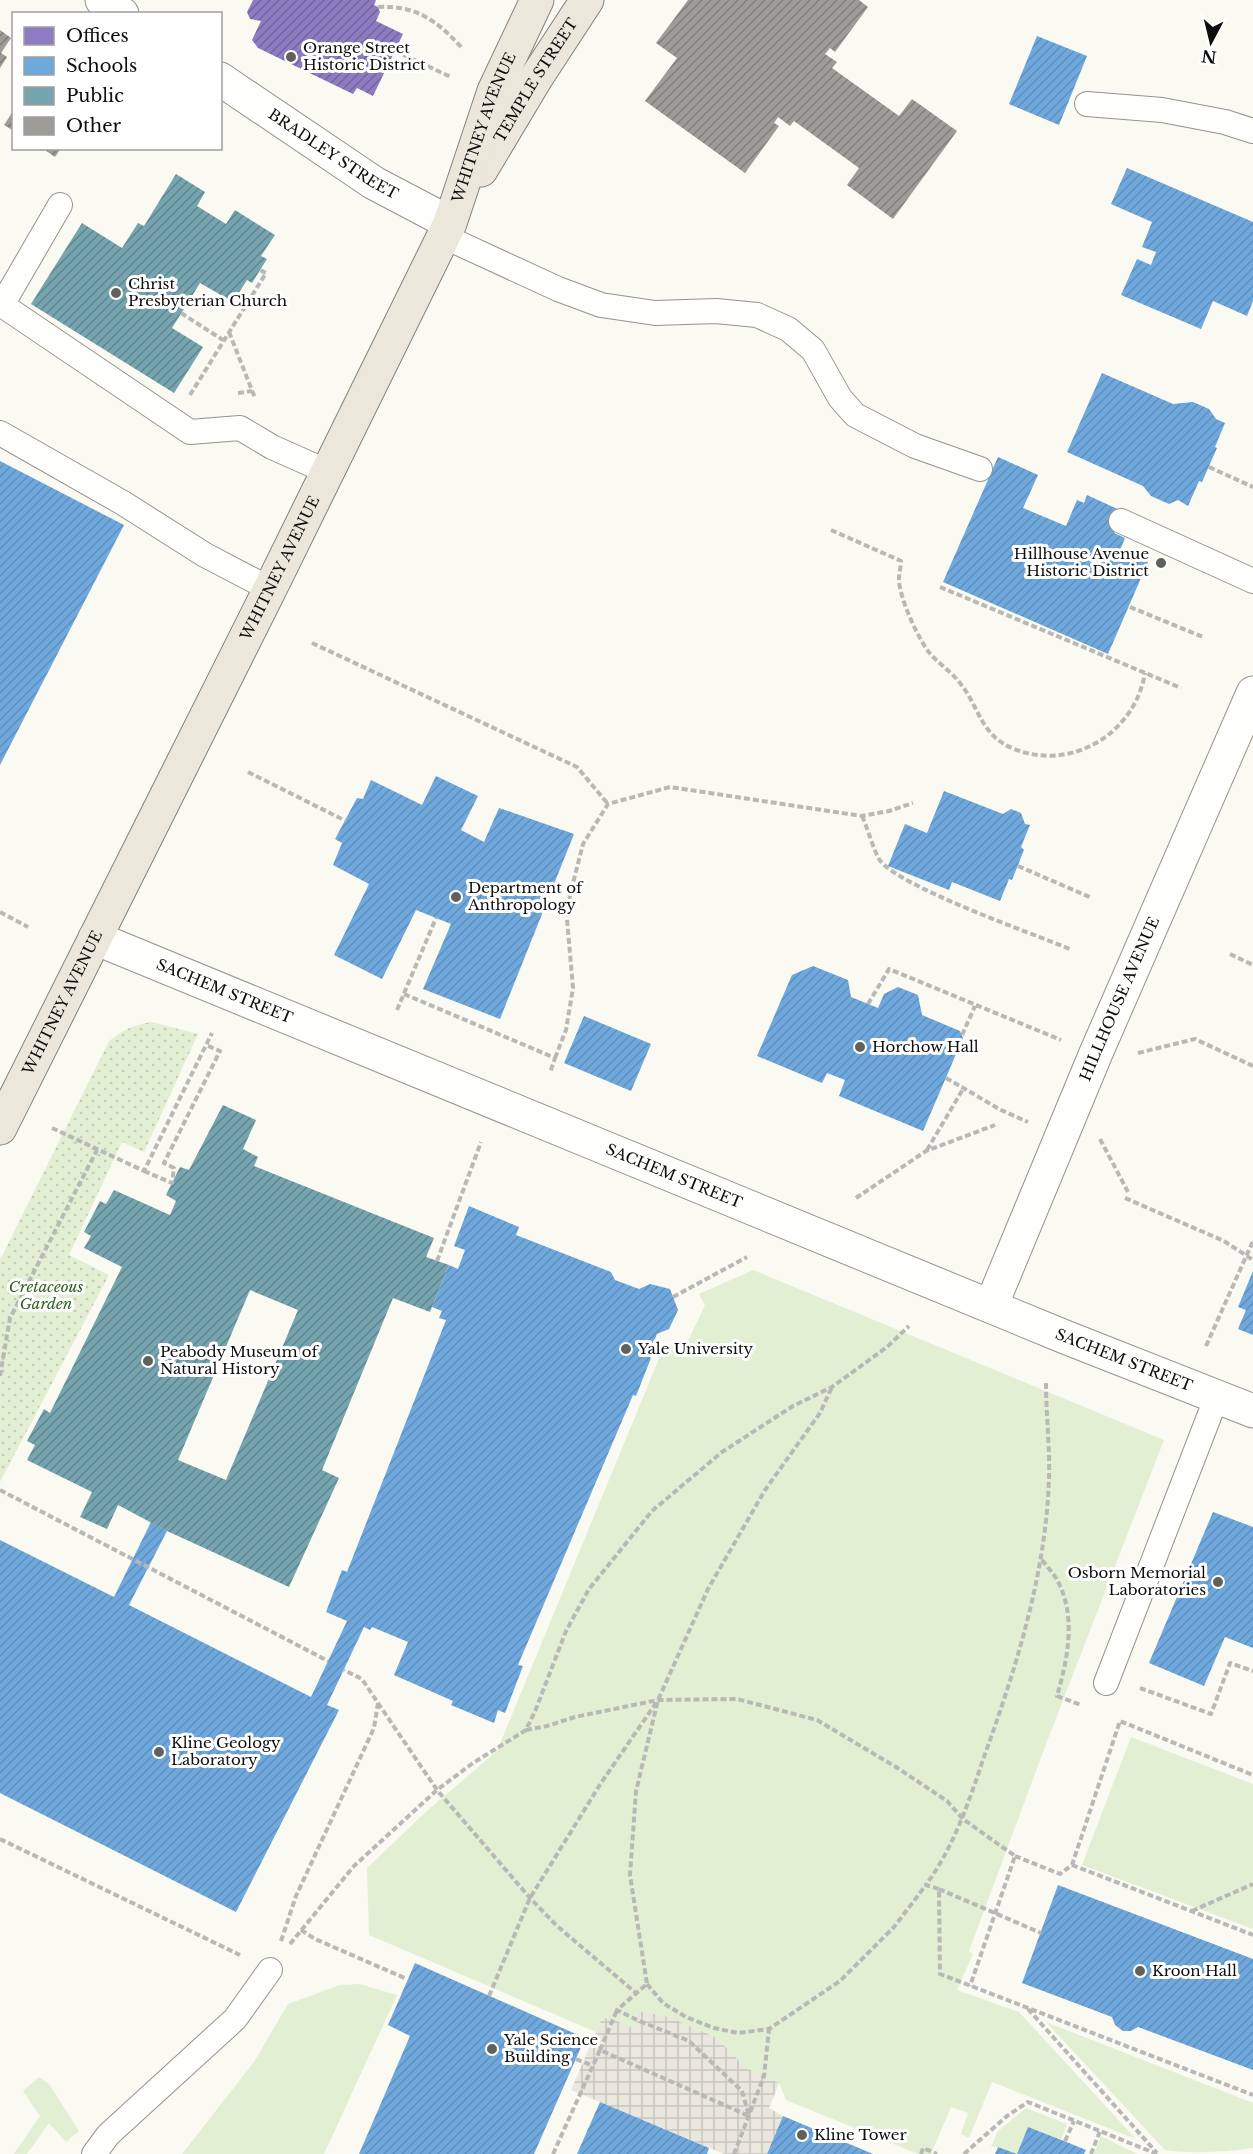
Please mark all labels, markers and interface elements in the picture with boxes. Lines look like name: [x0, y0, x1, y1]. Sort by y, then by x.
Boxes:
legend: [12, 12, 222, 150]
north arrow: [1181, 12, 1241, 72]
street label: TEMPLE STREET: [490, 15, 581, 146]
text: Offices: [66, 25, 129, 47]
place label: Orange Street Historic District: [303, 38, 426, 74]
text: N: [1200, 46, 1218, 68]
street label: WHITNEY AVENUE: [447, 49, 520, 206]
marker: Orange Street Historic District: [284, 50, 298, 64]
text: Schools: [66, 55, 137, 77]
text: Public: [66, 85, 124, 107]
street label: BRADLEY STREET: [265, 104, 402, 203]
text: Other: [66, 115, 122, 137]
place label: Christ Presbyterian Church: [128, 274, 287, 310]
marker: Christ Presbyterian Church: [109, 286, 123, 300]
street label: WHITNEY AVENUE: [235, 492, 323, 644]
place label: Hillhouse Avenue Historic District: [1014, 544, 1149, 580]
marker: Hillhouse Avenue Historic District: [1154, 556, 1168, 570]
place label: Department of Anthropology: [467, 878, 584, 914]
marker: Department of Anthropology: [449, 890, 463, 904]
street label: HILLHOUSE AVENUE: [1075, 914, 1163, 1084]
street label: WHITNEY AVENUE: [18, 927, 106, 1079]
street label: SACHEM STREET: [154, 954, 296, 1027]
place label: Horchow Hall: [872, 1037, 979, 1056]
marker: Horchow Hall: [853, 1040, 867, 1054]
street label: SACHEM STREET: [603, 1139, 745, 1212]
park label: Cretaceous Garden: [9, 1277, 83, 1313]
street label: SACHEM STREET: [1053, 1324, 1195, 1395]
place label: Yale University: [637, 1339, 754, 1358]
place label: Peabody Museum of Natural History: [160, 1342, 320, 1378]
marker: Yale University: [619, 1342, 633, 1356]
marker: Peabody Museum of Natural History: [141, 1354, 155, 1368]
place label: Osborn Memorial Laboratories: [1068, 1563, 1206, 1599]
marker: Osborn Memorial Laboratories: [1211, 1575, 1225, 1589]
place label: Kline Geology Laboratory: [171, 1733, 281, 1769]
marker: Kline Geology Laboratory: [152, 1745, 166, 1759]
place label: Kroon Hall: [1152, 1961, 1237, 1980]
marker: Kroon Hall: [1133, 1964, 1147, 1978]
place label: Yale Science Building: [503, 2030, 598, 2066]
marker: Yale Science Building: [485, 2042, 499, 2056]
place label: Kline Tower: [814, 2125, 907, 2144]
marker: Kline Tower: [795, 2128, 809, 2142]

